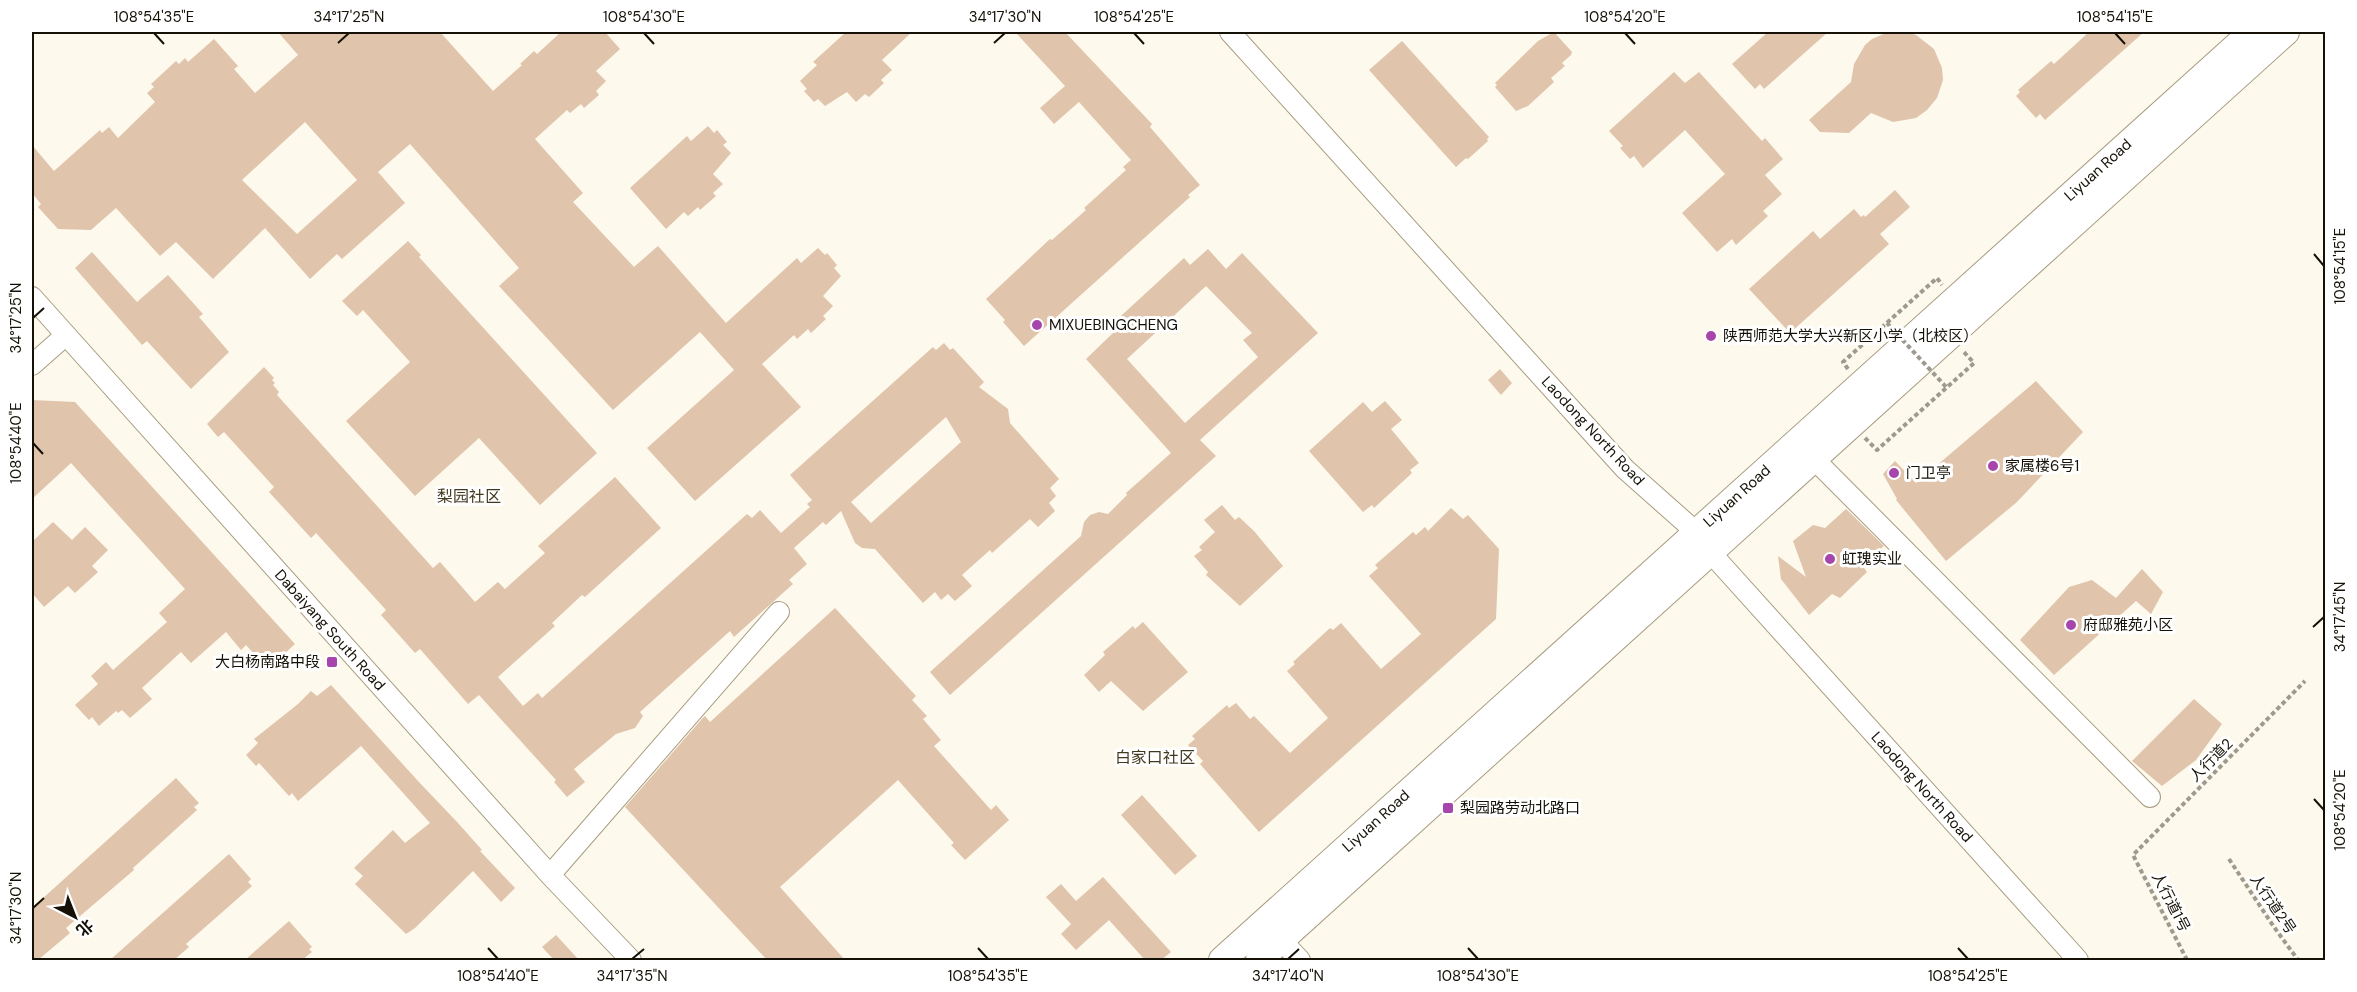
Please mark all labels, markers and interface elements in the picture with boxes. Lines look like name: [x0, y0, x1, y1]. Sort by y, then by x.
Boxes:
text: 108°54'35"E: [114, 7, 194, 27]
text: 34°17'25"N: [314, 7, 384, 27]
text: 108°54'30"E: [603, 7, 685, 27]
text: 34°17'30"N: [969, 7, 1041, 27]
text: 108°54'25"E: [1094, 7, 1174, 27]
text: 108°54'20"E: [1584, 7, 1666, 27]
text: 108°54'15"E: [2077, 7, 2153, 27]
street label: Liyuan Road: [2060, 134, 2136, 206]
text: 108°54'15"E: [2330, 228, 2350, 304]
text: 34°17'25"N: [6, 283, 26, 353]
place label: MIXUEBINGCHENG: [1049, 315, 1178, 335]
marker: MIXUEBINGCHENG: [1030, 318, 1044, 332]
place label: 陕西师范大学大兴新区小学（北校区）: [1723, 326, 1978, 346]
marker: 陕西师范大学大兴新区小学（北校区）: [1704, 329, 1718, 343]
street label: Laodong North Road: [1537, 372, 1649, 490]
text: 108°54'40"E: [6, 402, 26, 484]
place label: 家属楼6号1: [2005, 456, 2079, 476]
marker: 家属楼6号1: [1986, 459, 2000, 473]
street label: Liyuan Road: [1699, 460, 1775, 532]
place label: 门卫亭: [1906, 463, 1951, 483]
marker: 门卫亭: [1887, 466, 1901, 480]
district label: 梨园社区: [437, 486, 501, 507]
place label: 虹瑰实业: [1842, 549, 1902, 569]
marker: 虹瑰实业: [1823, 552, 1837, 566]
street label: Dabaiyang South Road: [270, 565, 390, 695]
text: 34°17'45"N: [2330, 582, 2350, 652]
place label: 府邸雅苑小区: [2083, 615, 2173, 635]
marker: 府邸雅苑小区: [2064, 618, 2078, 632]
place label: 大白杨南路中段: [215, 652, 320, 672]
marker: 大白杨南路中段: [325, 655, 339, 669]
street label: Laodong North Road: [1867, 727, 1977, 847]
street label: 人行道2: [2185, 734, 2237, 786]
district label: 白家口社区: [1115, 747, 1195, 768]
text: 108°54'20"E: [2330, 769, 2350, 851]
street label: Liyuan Road: [1338, 785, 1414, 857]
place label: 梨园路劳动北路口: [1460, 798, 1580, 818]
marker: 梨园路劳动北路口: [1441, 801, 1455, 815]
street label: 人行道1号: [2147, 869, 2195, 935]
street label: 人行道2号: [2246, 870, 2300, 938]
text: 34°17'30"N: [6, 872, 26, 944]
north arrow: [45, 887, 105, 947]
text: 北: [72, 915, 98, 941]
text: 108°54'40"E: [457, 966, 539, 986]
text: 34°17'35"N: [596, 966, 668, 986]
text: 108°54'35"E: [948, 966, 1028, 986]
text: 34°17'40"N: [1252, 966, 1324, 986]
text: 108°54'30"E: [1437, 966, 1519, 986]
text: 108°54'25"E: [1928, 966, 2008, 986]

